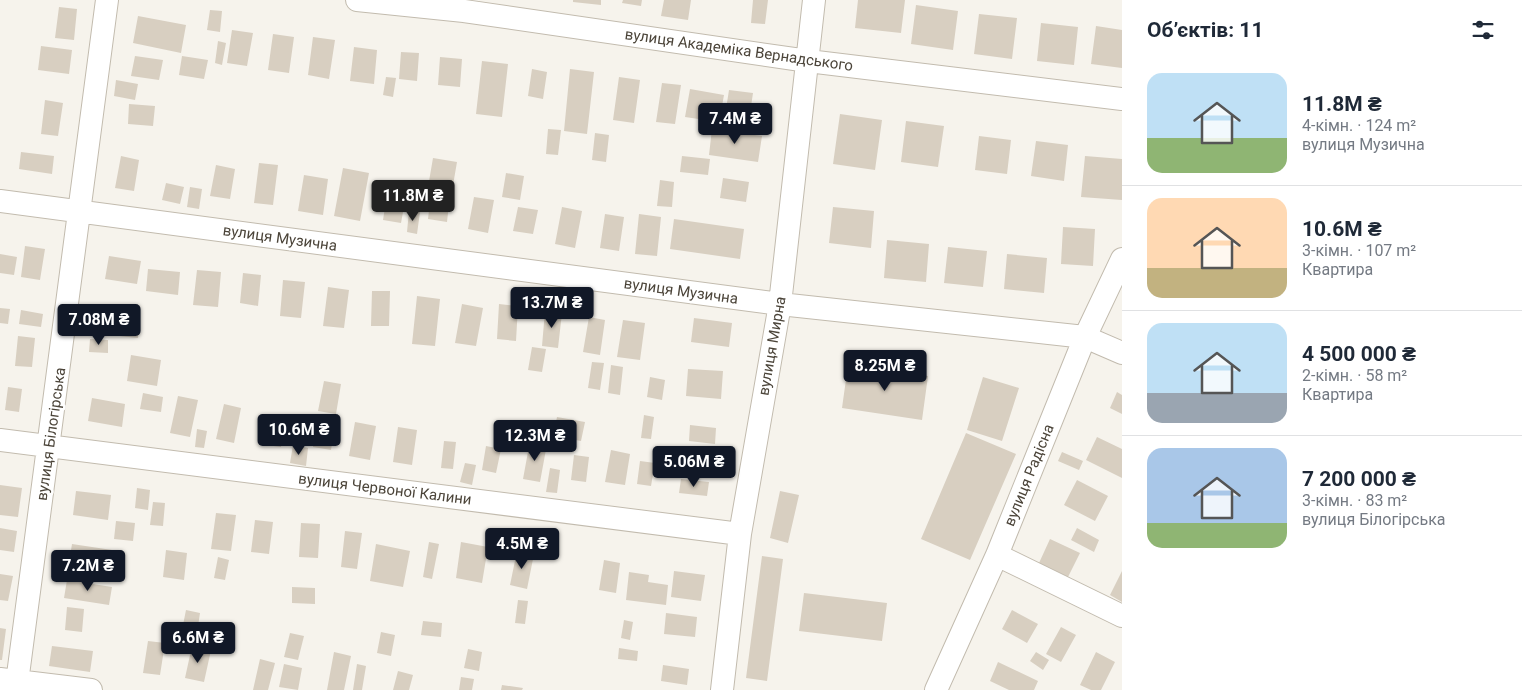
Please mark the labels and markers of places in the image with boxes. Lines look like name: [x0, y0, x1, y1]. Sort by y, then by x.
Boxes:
pin: 7.4M ₴: [694, 102, 776, 145]
pin: 11.8M ₴: [367, 180, 459, 222]
pin: 13.7M ₴: [506, 286, 598, 329]
pin: 7.08M ₴: [53, 304, 145, 346]
pin: 8.25M ₴: [839, 350, 931, 392]
pin: 10.6M ₴: [253, 414, 345, 456]
pin: 12.3M ₴: [489, 420, 581, 462]
pin: 5.06M ₴: [648, 446, 740, 488]
pin: 4.5M ₴: [481, 528, 563, 570]
pin: 7.2M ₴: [47, 550, 129, 592]
pin: 6.6M ₴: [157, 622, 239, 664]

